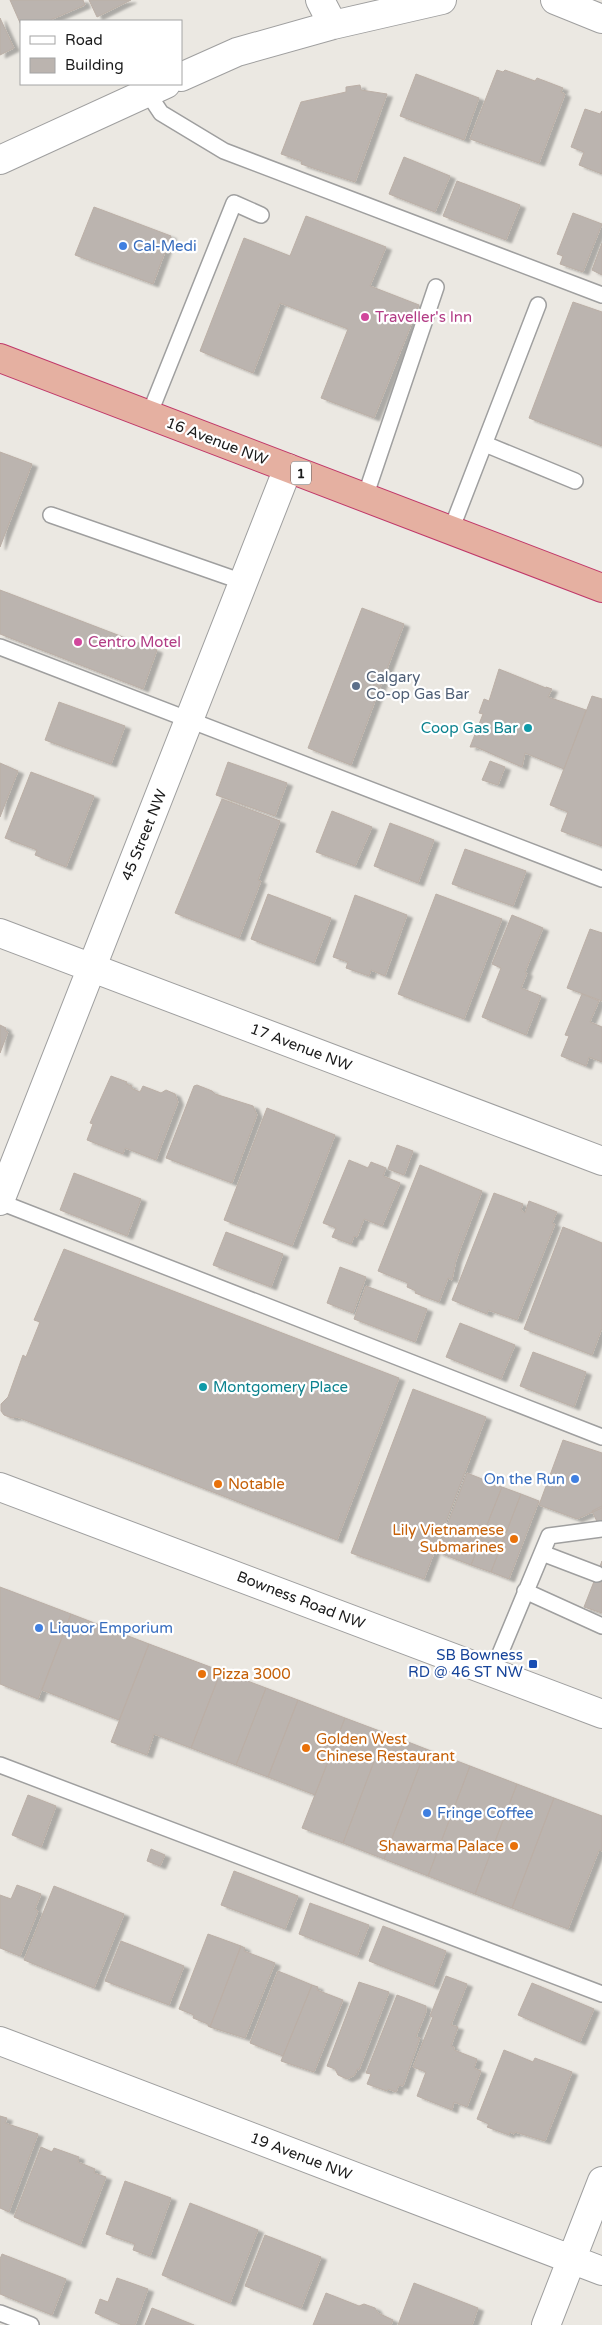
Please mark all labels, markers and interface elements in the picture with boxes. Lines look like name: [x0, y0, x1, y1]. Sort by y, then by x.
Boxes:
legend: [20, 20, 182, 85]
text: Road: [65, 31, 103, 49]
text: Building: [65, 56, 124, 74]
place label: Cal-Medi: [133, 237, 197, 255]
marker: Cal-Medi: [117, 240, 129, 252]
place label: Traveller's Inn: [375, 308, 472, 326]
marker: Traveller's Inn: [359, 311, 371, 323]
street label: 16 Avenue NW: [164, 413, 270, 469]
road number: 1: [291, 462, 311, 484]
place label: Centro Motel: [88, 633, 181, 651]
marker: Centro Motel: [72, 636, 84, 648]
place label: Calgary Co-op Gas Bar: [366, 668, 470, 703]
marker: Calgary Co-op Gas Bar: [350, 680, 362, 692]
place label: Coop Gas Bar: [421, 719, 518, 737]
marker: Coop Gas Bar: [522, 722, 534, 734]
street label: 45 Street NW: [118, 787, 170, 883]
street label: 17 Avenue NW: [248, 1019, 354, 1075]
place label: Montgomery Place: [213, 1378, 348, 1396]
marker: Montgomery Place: [197, 1381, 209, 1393]
place label: On the Run: [484, 1470, 565, 1488]
marker: On the Run: [569, 1473, 581, 1485]
place label: Notable: [228, 1475, 285, 1493]
marker: Notable: [212, 1478, 224, 1490]
place label: Lily Vietnamese Submarines: [392, 1521, 504, 1556]
marker: Lily Vietnamese Submarines: [508, 1533, 520, 1545]
street label: Bowness Road NW: [234, 1567, 368, 1633]
place label: Liquor Emporium: [49, 1619, 173, 1637]
marker: Liquor Emporium: [33, 1622, 45, 1634]
place label: SB Bowness RD @ 46 ST NW: [408, 1646, 523, 1681]
marker: SB Bowness RD @ 46 ST NW: [527, 1658, 539, 1670]
place label: Pizza 3000: [212, 1665, 291, 1683]
marker: Pizza 3000: [196, 1668, 208, 1680]
place label: Golden West Chinese Restaurant: [316, 1730, 455, 1765]
marker: Golden West Chinese Restaurant: [300, 1742, 312, 1754]
place label: Fringe Coffee: [437, 1804, 534, 1822]
marker: Fringe Coffee: [421, 1807, 433, 1819]
place label: Shawarma Palace: [379, 1837, 504, 1855]
marker: Shawarma Palace: [508, 1840, 520, 1852]
street label: 19 Avenue NW: [248, 2128, 354, 2184]

